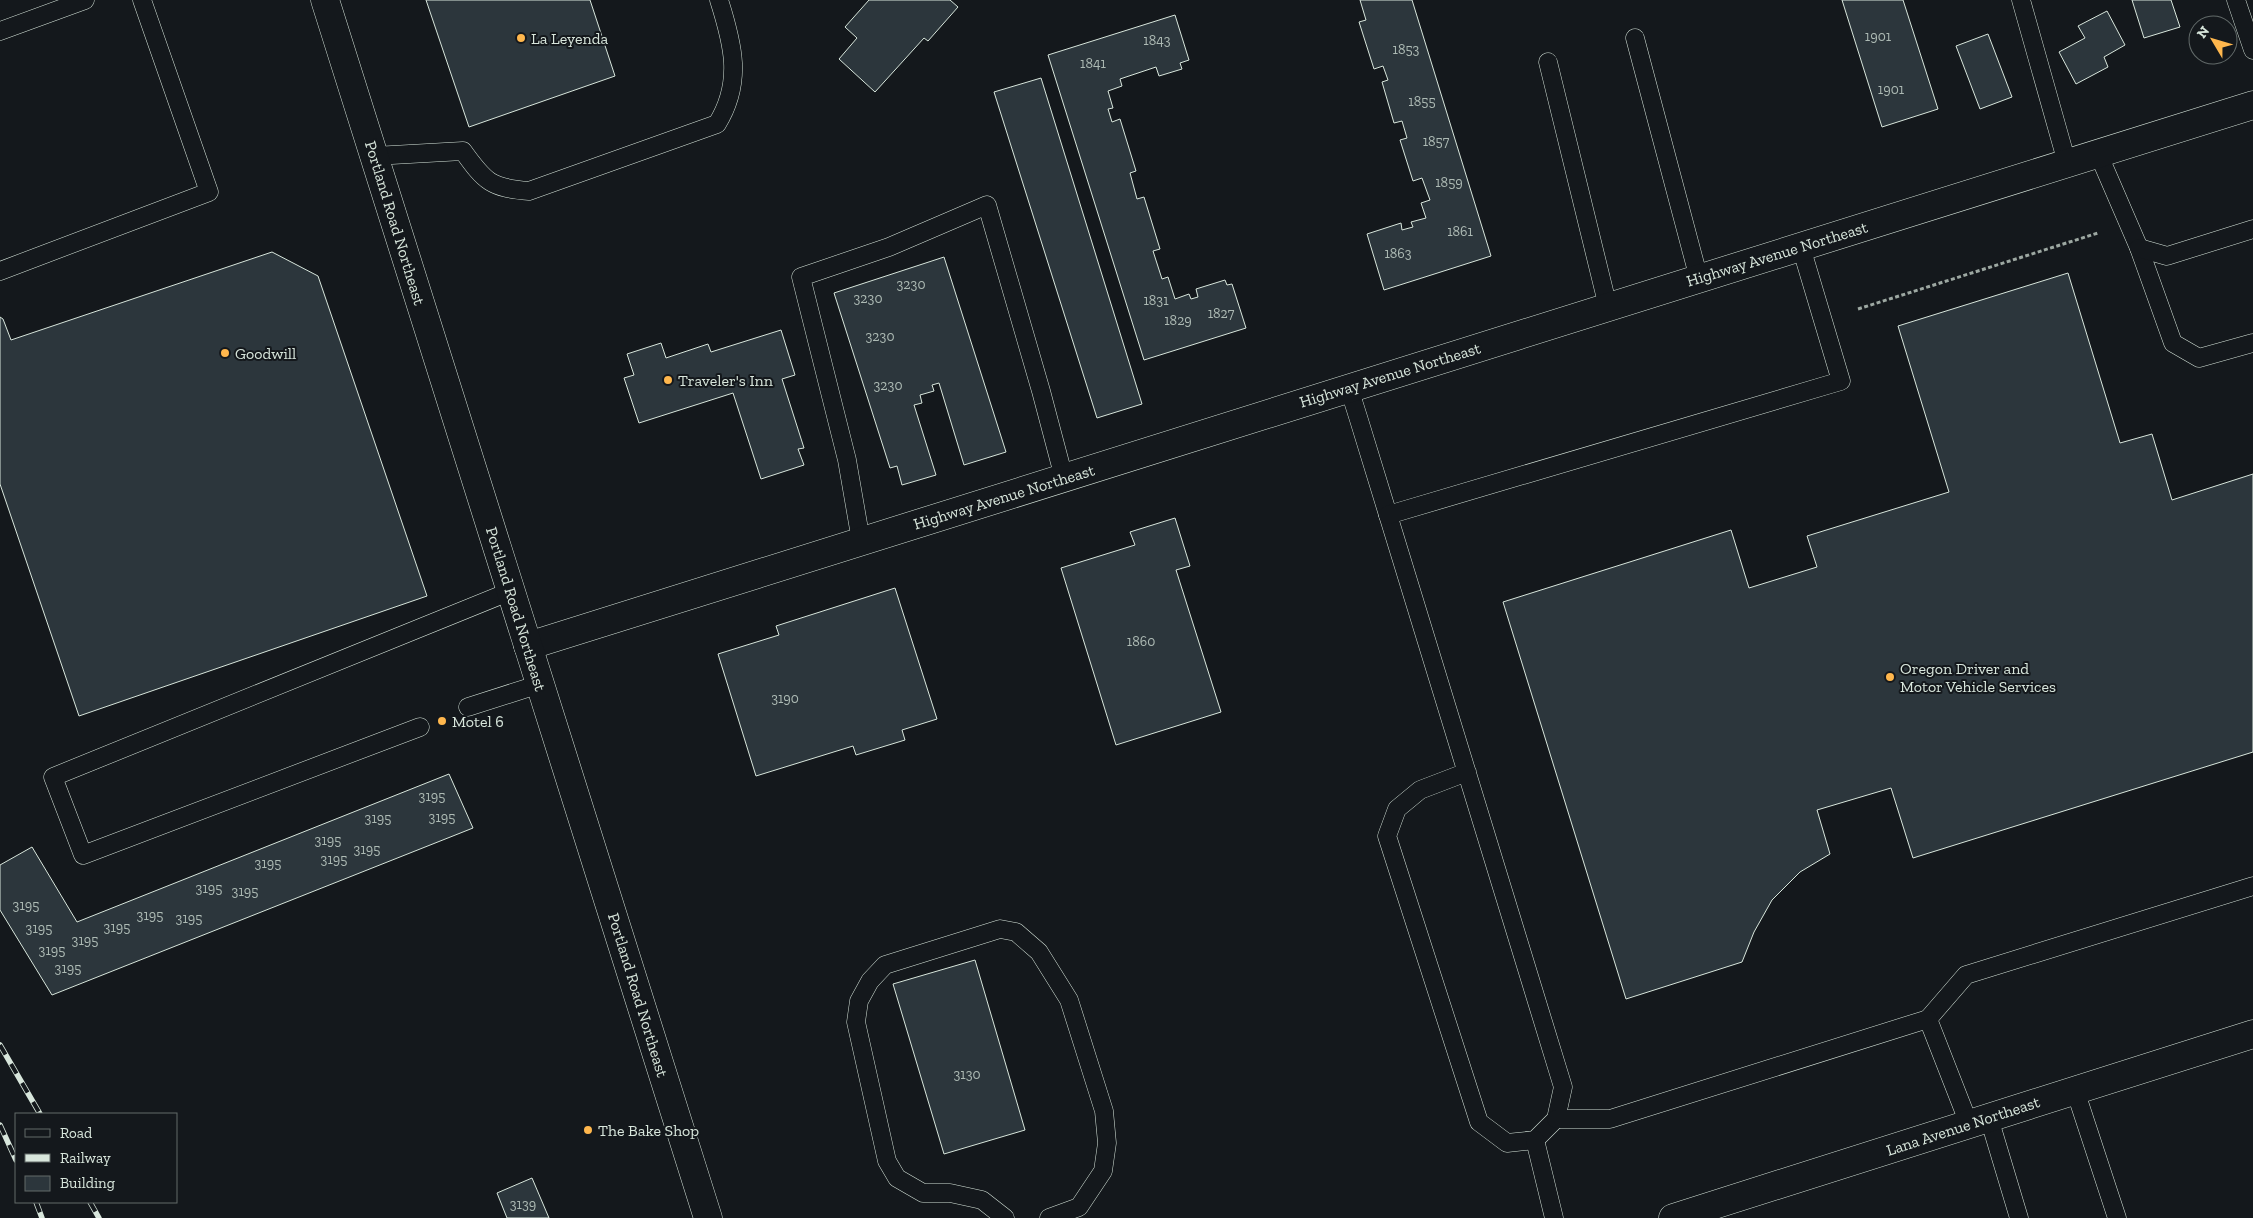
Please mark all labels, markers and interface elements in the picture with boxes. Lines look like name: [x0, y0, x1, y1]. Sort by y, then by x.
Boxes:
north arrow: [2188, 15, 2238, 65]
text: N: [2193, 23, 2213, 42]
house number: 1901: [1865, 28, 1892, 45]
place label: La Leyenda: [531, 29, 608, 48]
marker: La Leyenda: [515, 32, 527, 44]
house number: 1843: [1143, 32, 1171, 49]
house number: 1853: [1393, 41, 1420, 58]
house number: 1841: [1080, 55, 1107, 72]
house number: 1901: [1878, 81, 1905, 98]
house number: 1855: [1408, 93, 1436, 110]
house number: 1857: [1423, 133, 1450, 150]
street label: Portland Road Northeast: [361, 139, 429, 307]
house number: 1859: [1435, 174, 1463, 191]
street label: Highway Avenue Northeast: [1684, 217, 1870, 291]
house number: 1861: [1447, 223, 1473, 240]
house number: 1863: [1384, 245, 1412, 262]
house number: 3230: [897, 276, 925, 293]
house number: 3230: [854, 290, 882, 307]
house number: 1831: [1143, 292, 1169, 309]
house number: 1827: [1208, 305, 1235, 322]
house number: 1829: [1164, 312, 1192, 329]
house number: 3230: [866, 328, 894, 345]
street label: Highway Avenue Northeast: [1297, 338, 1483, 412]
place label: Goodwill: [235, 344, 296, 363]
marker: Goodwill: [219, 347, 231, 359]
place label: Traveler's Inn: [678, 371, 774, 390]
marker: Traveler's Inn: [662, 374, 674, 386]
house number: 3230: [874, 377, 902, 394]
street label: Highway Avenue Northeast: [911, 460, 1097, 534]
street label: Portland Road Northeast: [482, 525, 550, 693]
house number: 1860: [1127, 633, 1155, 650]
place label: Oregon Driver and Motor Vehicle Services: [1900, 659, 2056, 696]
marker: Oregon Driver and Motor Vehicle Services: [1884, 671, 1896, 683]
house number: 3190: [771, 690, 799, 707]
place label: Motel 6: [452, 712, 504, 731]
marker: Motel 6: [436, 715, 448, 727]
house number: 3195: [419, 788, 445, 805]
house number: 3195: [429, 809, 455, 826]
house number: 3195: [365, 810, 391, 827]
house number: 3195: [315, 832, 341, 849]
house number: 3195: [354, 841, 380, 858]
house number: 3195: [321, 851, 347, 868]
house number: 3195: [255, 855, 281, 872]
house number: 3195: [196, 880, 222, 897]
house number: 3195: [232, 883, 258, 900]
house number: 3195: [13, 897, 39, 914]
house number: 3195: [137, 907, 163, 924]
house number: 3195: [176, 910, 202, 927]
street label: Portland Road Northeast: [604, 911, 672, 1079]
house number: 3195: [104, 919, 130, 936]
house number: 3195: [26, 920, 52, 937]
house number: 3195: [72, 932, 98, 949]
house number: 3195: [39, 942, 65, 959]
house number: 3195: [55, 960, 81, 977]
house number: 3130: [953, 1066, 981, 1083]
street label: Lana Avenue Northeast: [1884, 1092, 2042, 1160]
legend: [15, 1113, 178, 1203]
place label: The Bake Shop: [598, 1121, 699, 1140]
text: Road: [60, 1124, 93, 1142]
marker: The Bake Shop: [582, 1124, 594, 1136]
text: Railway: [60, 1149, 111, 1167]
text: Building: [60, 1174, 115, 1192]
house number: 3139: [510, 1196, 536, 1213]

